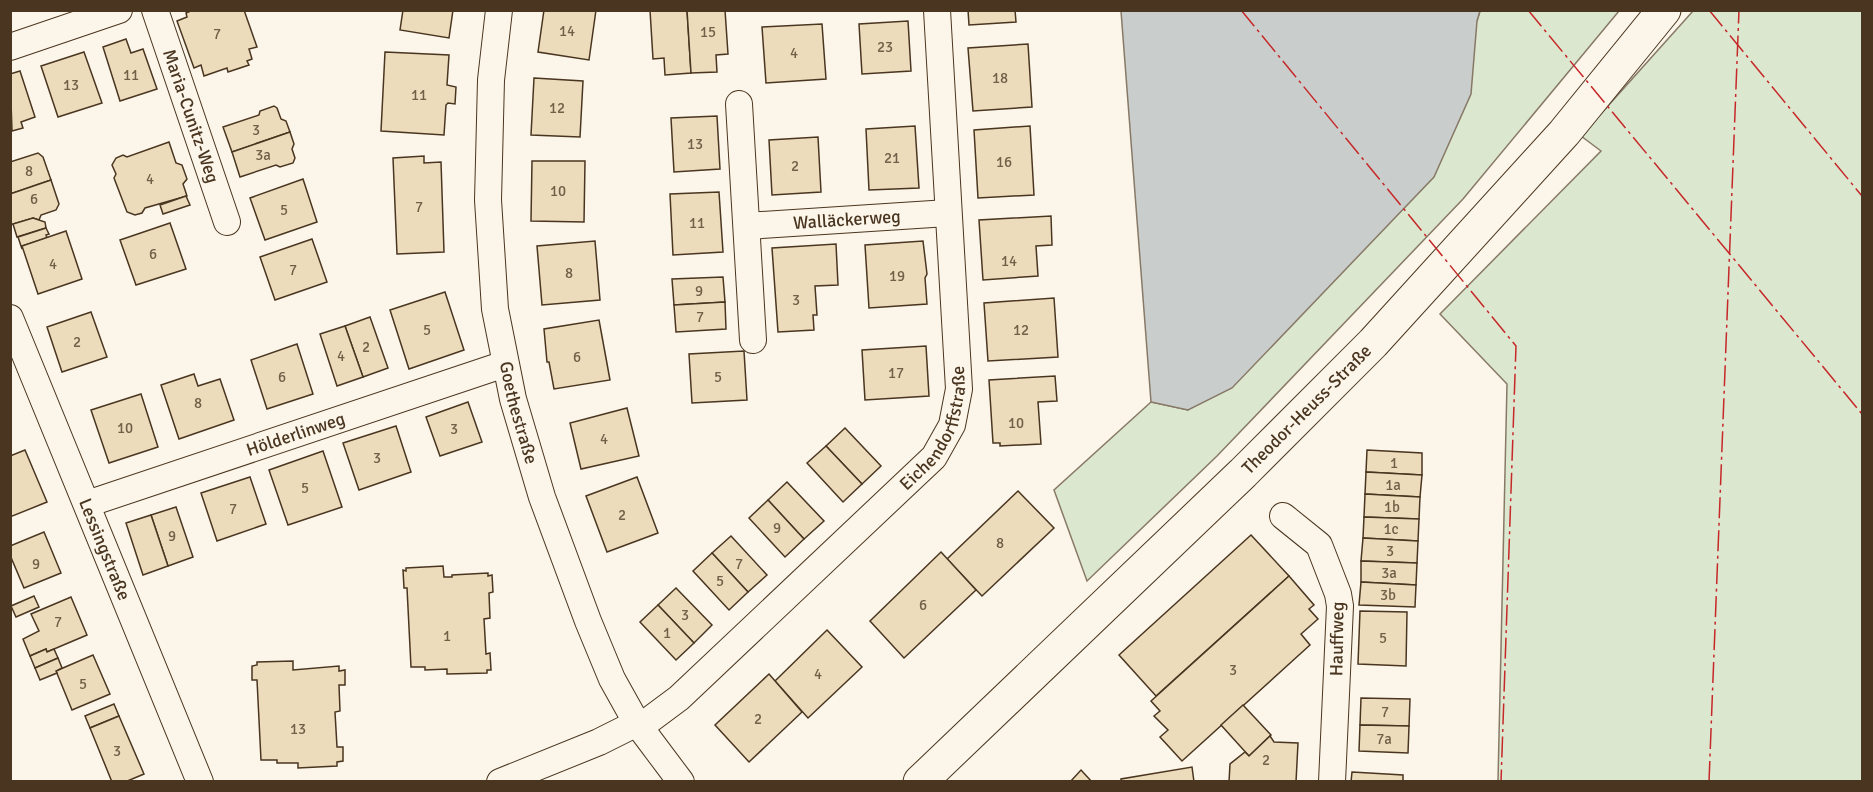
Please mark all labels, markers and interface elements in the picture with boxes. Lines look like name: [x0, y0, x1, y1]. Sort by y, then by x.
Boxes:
house number: 14: [559, 22, 575, 40]
house number: 15: [700, 23, 716, 41]
house number: 7: [213, 25, 221, 43]
house number: 23: [877, 38, 893, 56]
house number: 4: [790, 44, 798, 62]
street label: Maria-Cunitz-Weg: [158, 46, 224, 186]
house number: 11: [123, 66, 139, 84]
house number: 18: [992, 69, 1008, 87]
house number: 13: [63, 76, 79, 94]
house number: 11: [411, 86, 427, 104]
house number: 12: [549, 99, 565, 117]
house number: 3: [252, 121, 260, 139]
house number: 13: [687, 135, 703, 153]
house number: 3a: [255, 146, 271, 164]
house number: 21: [884, 149, 900, 167]
house number: 16: [996, 153, 1012, 171]
house number: 2: [791, 157, 799, 175]
house number: 8: [25, 162, 33, 180]
house number: 4: [146, 170, 154, 188]
house number: 10: [550, 182, 566, 200]
house number: 6: [30, 190, 38, 208]
house number: 7: [415, 198, 423, 216]
house number: 5: [280, 201, 288, 219]
street label: Walläckerweg: [792, 205, 901, 234]
house number: 11: [689, 214, 705, 232]
house number: 6: [149, 245, 157, 263]
house number: 14: [1001, 252, 1017, 270]
house number: 4: [49, 255, 57, 273]
house number: 7: [289, 261, 297, 279]
house number: 8: [565, 264, 573, 282]
house number: 19: [889, 267, 905, 285]
house number: 9: [695, 282, 703, 300]
house number: 3: [792, 291, 800, 309]
house number: 7: [696, 308, 704, 326]
house number: 5: [423, 321, 431, 339]
house number: 12: [1013, 321, 1029, 339]
house number: 2: [73, 333, 81, 351]
house number: 2: [362, 338, 370, 356]
street label: Theodor-Heuss-Straße: [1237, 340, 1376, 479]
house number: 4: [337, 347, 345, 365]
house number: 6: [573, 348, 581, 366]
street label: Goethestraße: [495, 359, 543, 466]
house number: 17: [888, 364, 904, 382]
street label: Eichendorffstraße: [895, 365, 970, 495]
house number: 6: [278, 368, 286, 386]
house number: 5: [714, 368, 722, 386]
house number: 8: [194, 394, 202, 412]
street label: Hölderlinweg: [243, 407, 348, 461]
house number: 10: [1008, 414, 1024, 432]
house number: 10: [117, 419, 133, 437]
house number: 3: [450, 420, 458, 438]
house number: 4: [600, 430, 608, 448]
house number: 3: [373, 449, 381, 467]
house number: 1: [1390, 454, 1398, 472]
house number: 1a: [1385, 476, 1401, 494]
house number: 5: [301, 479, 309, 497]
street label: Lessingstraße: [74, 495, 135, 604]
house number: 1b: [1384, 498, 1400, 516]
house number: 7: [229, 500, 237, 518]
house number: 2: [618, 506, 626, 524]
house number: 9: [773, 519, 781, 537]
house number: 1c: [1383, 520, 1399, 538]
house number: 9: [168, 527, 176, 545]
house number: 8: [996, 534, 1004, 552]
house number: 3: [1386, 542, 1394, 560]
house number: 9: [32, 555, 40, 573]
house number: 7: [735, 555, 743, 573]
house number: 3a: [1381, 564, 1397, 582]
house number: 5: [716, 572, 724, 590]
house number: 3b: [1380, 586, 1396, 604]
house number: 6: [919, 596, 927, 614]
street label: Hauffweg: [1325, 602, 1349, 676]
house number: 3: [681, 606, 689, 624]
house number: 7: [54, 613, 62, 631]
house number: 1: [663, 624, 671, 642]
house number: 1: [443, 627, 451, 645]
house number: 5: [1379, 629, 1387, 647]
house number: 3: [1229, 661, 1237, 679]
house number: 4: [814, 665, 822, 683]
house number: 5: [79, 675, 87, 693]
house number: 7: [1381, 703, 1389, 721]
house number: 2: [754, 710, 762, 728]
house number: 13: [290, 720, 306, 738]
house number: 7a: [1376, 730, 1392, 748]
house number: 3: [113, 742, 121, 760]
house number: 2: [1262, 751, 1270, 769]

